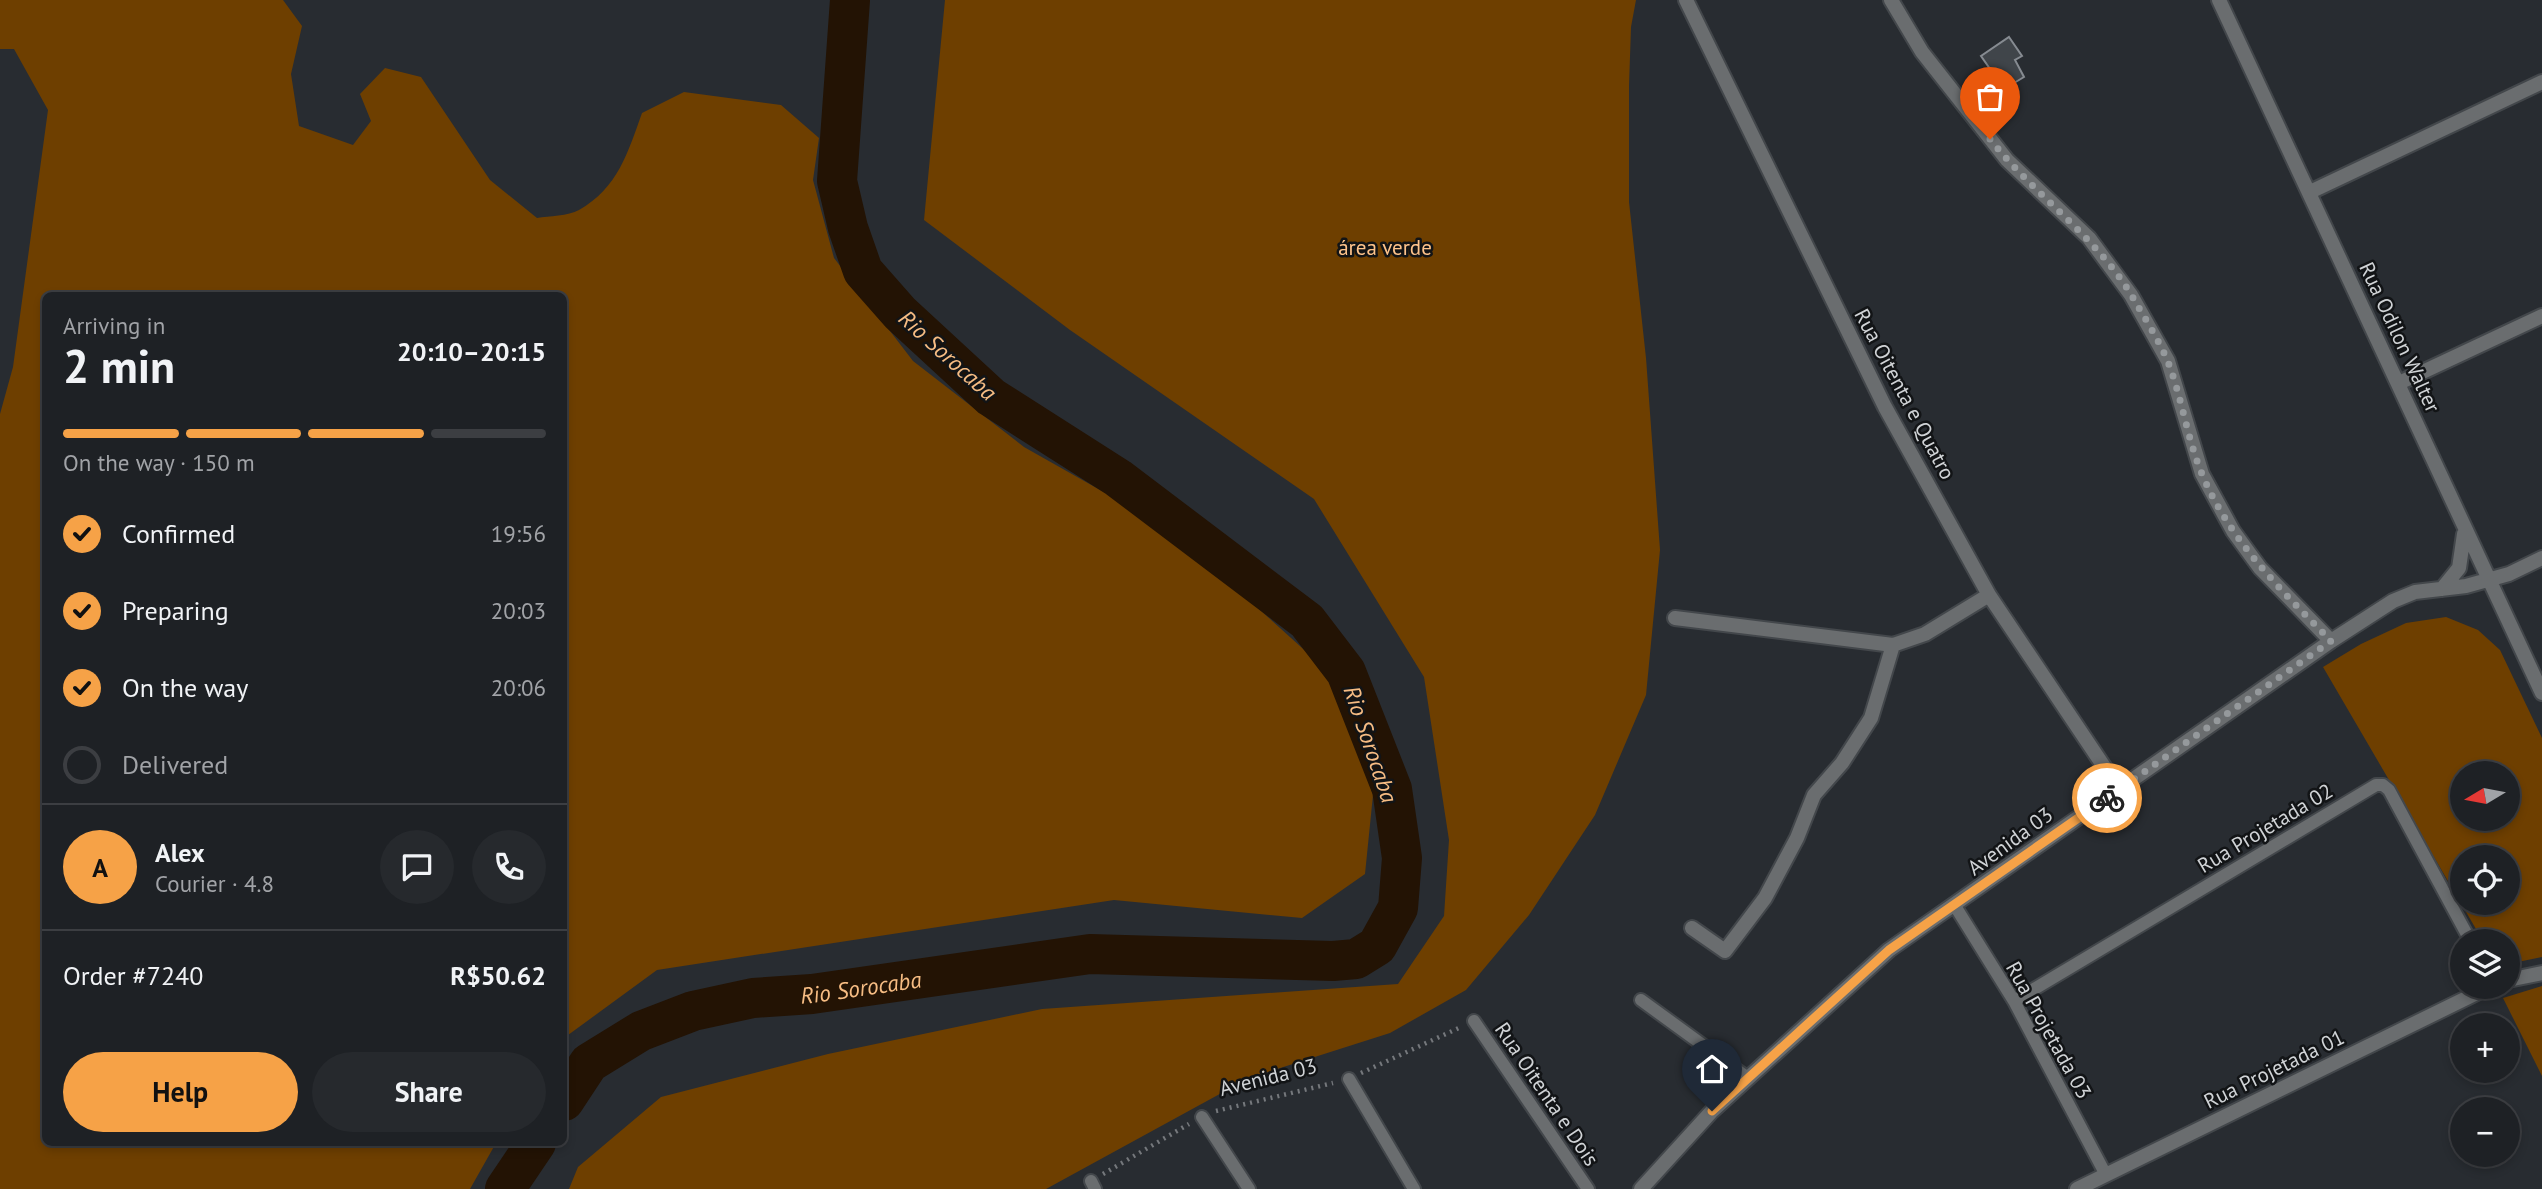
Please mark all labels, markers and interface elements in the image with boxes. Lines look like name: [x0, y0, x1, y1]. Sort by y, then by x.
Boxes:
pin: [1960, 67, 2020, 139]
icon: bag: [1971, 78, 2009, 116]
park label: área verde: [1338, 234, 1432, 261]
street label: Rua Odilon Walter: [2353, 258, 2447, 416]
water label: Rio Sorocaba: [893, 304, 1003, 406]
street label: Rua Oitenta e Quatro: [1849, 304, 1961, 484]
text: Arriving in: [63, 311, 165, 340]
text: 20:10–20:15: [397, 335, 546, 368]
text: 2 min: [63, 336, 175, 396]
text: On the way · 150 m: [63, 448, 255, 477]
icon: check: [63, 515, 101, 553]
text: Confirmed: [122, 517, 235, 550]
text: 19:56: [491, 519, 546, 548]
icon: check: [63, 592, 101, 630]
text: Preparing: [122, 594, 229, 627]
text: 20:03: [491, 596, 546, 625]
icon: check: [63, 669, 101, 707]
text: On the way: [122, 671, 248, 704]
text: 20:06: [491, 673, 546, 702]
water label: Rio Sorocaba: [1337, 682, 1405, 806]
text: Delivered: [122, 748, 228, 781]
north arrow: [2450, 761, 2520, 831]
map controls: [2450, 761, 2520, 1167]
courier: [2072, 763, 2142, 833]
street label: Rua Projetada 02: [2192, 777, 2338, 879]
icon: bike: [2088, 779, 2126, 817]
street label: Avenida 03: [1962, 801, 2058, 881]
button: chat: [380, 830, 454, 904]
button: phone: [472, 830, 546, 904]
text: Alex: [155, 836, 205, 869]
button: locate: [2450, 845, 2520, 915]
text: A: [92, 851, 108, 884]
text: Courier · 4.8: [155, 869, 274, 898]
button: layers: [2450, 929, 2520, 999]
street label: Rua Projetada 03: [2000, 957, 2098, 1103]
text: Order #7240: [63, 959, 203, 992]
text: R$50.62: [450, 959, 546, 992]
water label: Rio Sorocaba: [799, 964, 923, 1009]
button: +: [2450, 1013, 2520, 1083]
street label: Rua Oitenta e Dois: [1489, 1017, 1605, 1171]
street label: Rua Projetada 01: [2199, 1023, 2349, 1115]
pin: [1682, 1039, 1742, 1111]
icon: home: [1693, 1050, 1731, 1088]
button: Help: [63, 1052, 298, 1132]
button: Share: [312, 1052, 546, 1132]
street label: Avenida 03: [1216, 1052, 1320, 1102]
button: −: [2450, 1097, 2520, 1167]

